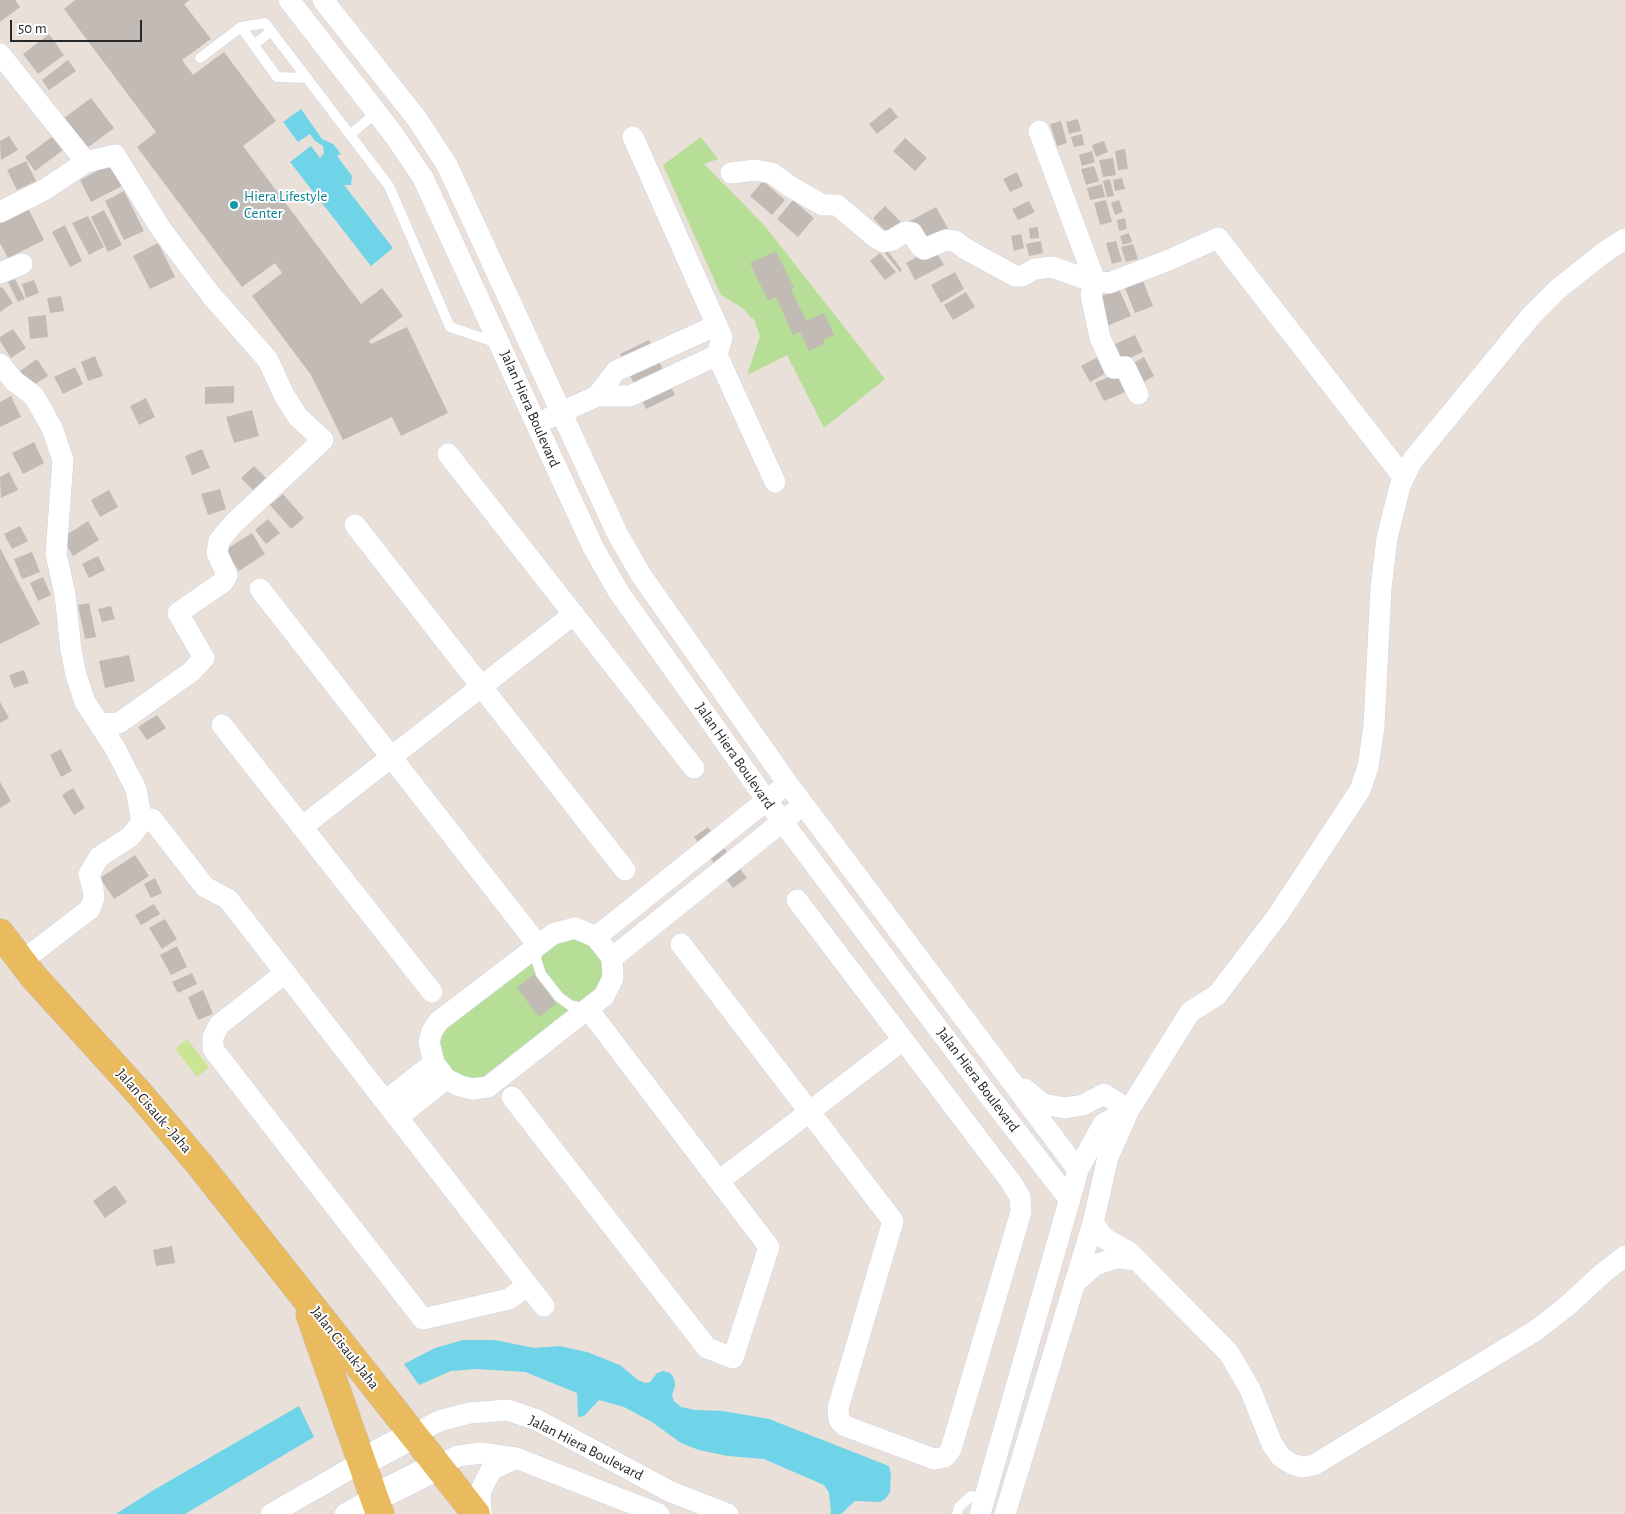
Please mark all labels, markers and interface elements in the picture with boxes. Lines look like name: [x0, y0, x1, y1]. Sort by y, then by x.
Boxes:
scale bar: [12, 10, 145, 42]
text: 50 m: [18, 21, 47, 36]
place label: Hiera Lifestyle Center: [244, 187, 327, 222]
marker: Hiera Lifestyle Center: [228, 199, 240, 211]
street label: Jalan Hiera Boulevard: [496, 348, 564, 470]
street label: Jalan Hiera Boulevard: [692, 699, 778, 813]
street label: Jalan Hiera Boulevard: [933, 1024, 1023, 1136]
street label: Jalan Cisauk - Jaha: [112, 1065, 196, 1157]
street label: Jalan Cisauk-Jaha: [307, 1303, 383, 1393]
street label: Jalan Hiera Boulevard: [526, 1411, 646, 1485]

